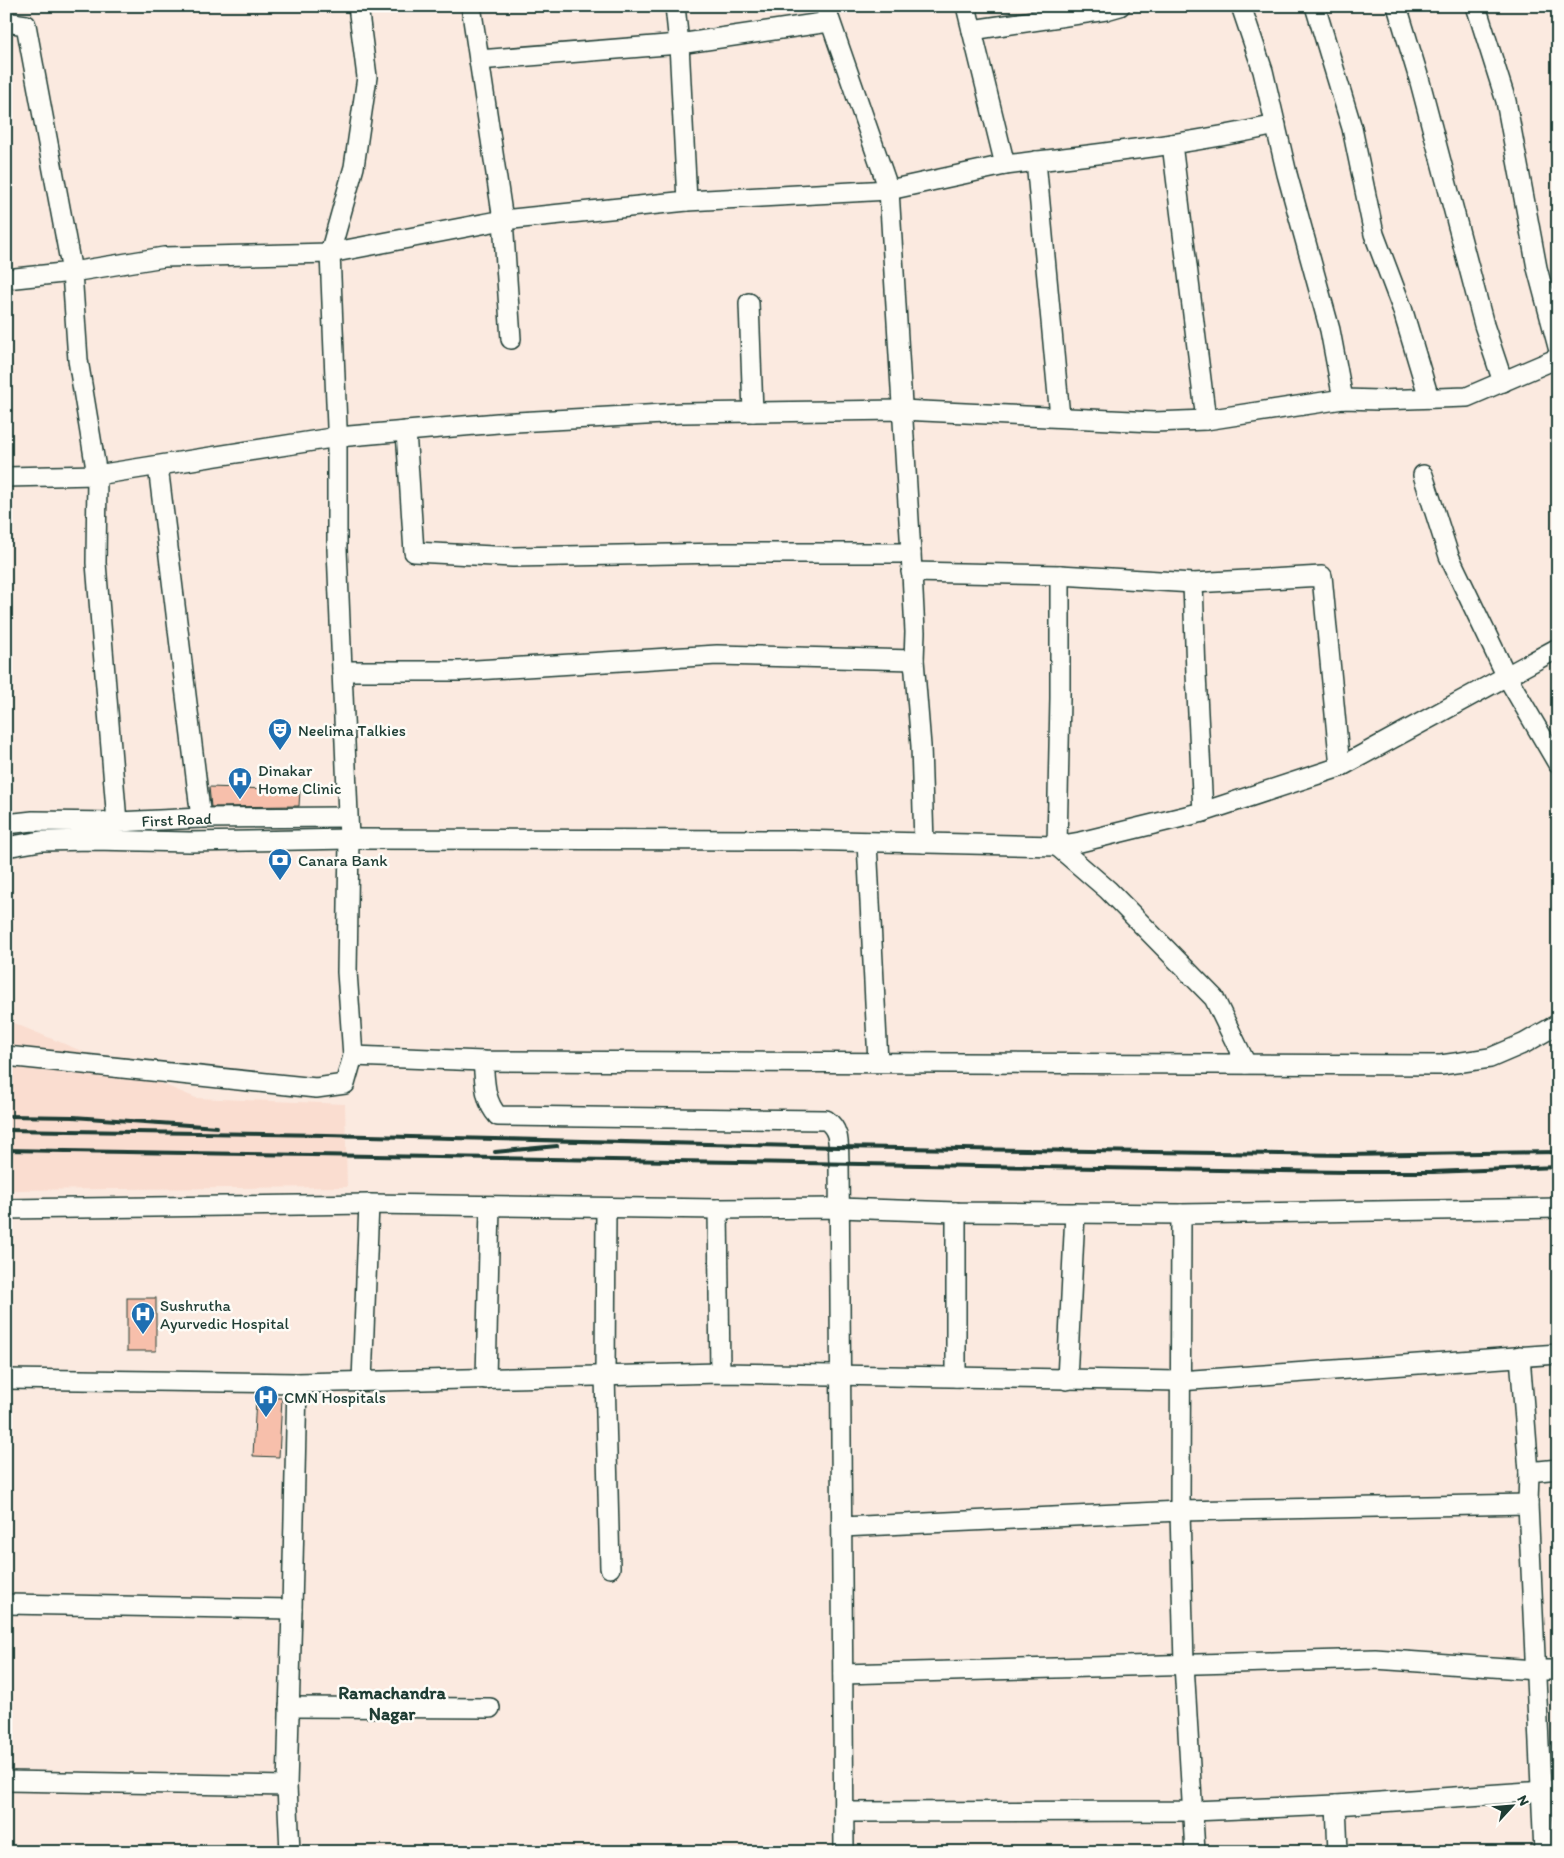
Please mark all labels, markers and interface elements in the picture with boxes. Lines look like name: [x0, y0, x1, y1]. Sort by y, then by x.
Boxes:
theatre icon: Neelima Talkies: [267, 717, 293, 751]
place label: Neelima Talkies: [298, 721, 406, 740]
place label: Dinakar Home Clinic: [258, 761, 341, 798]
hospital icon: Dinakar Home Clinic: [227, 766, 253, 800]
street label: First Road: [141, 809, 212, 831]
bank icon: Canara Bank: [267, 847, 293, 881]
place label: Canara Bank: [298, 851, 388, 870]
place label: Sushrutha Ayurvedic Hospital: [160, 1296, 289, 1333]
hospital icon: Sushrutha Ayurvedic Hospital: [130, 1301, 156, 1335]
hospital icon: CMN Hospitals: [253, 1384, 279, 1418]
place label: CMN Hospitals: [284, 1388, 386, 1407]
district label: Ramachandra Nagar: [338, 1682, 446, 1725]
north arrow: [1486, 1780, 1536, 1830]
text: N: [1514, 1793, 1533, 1808]

